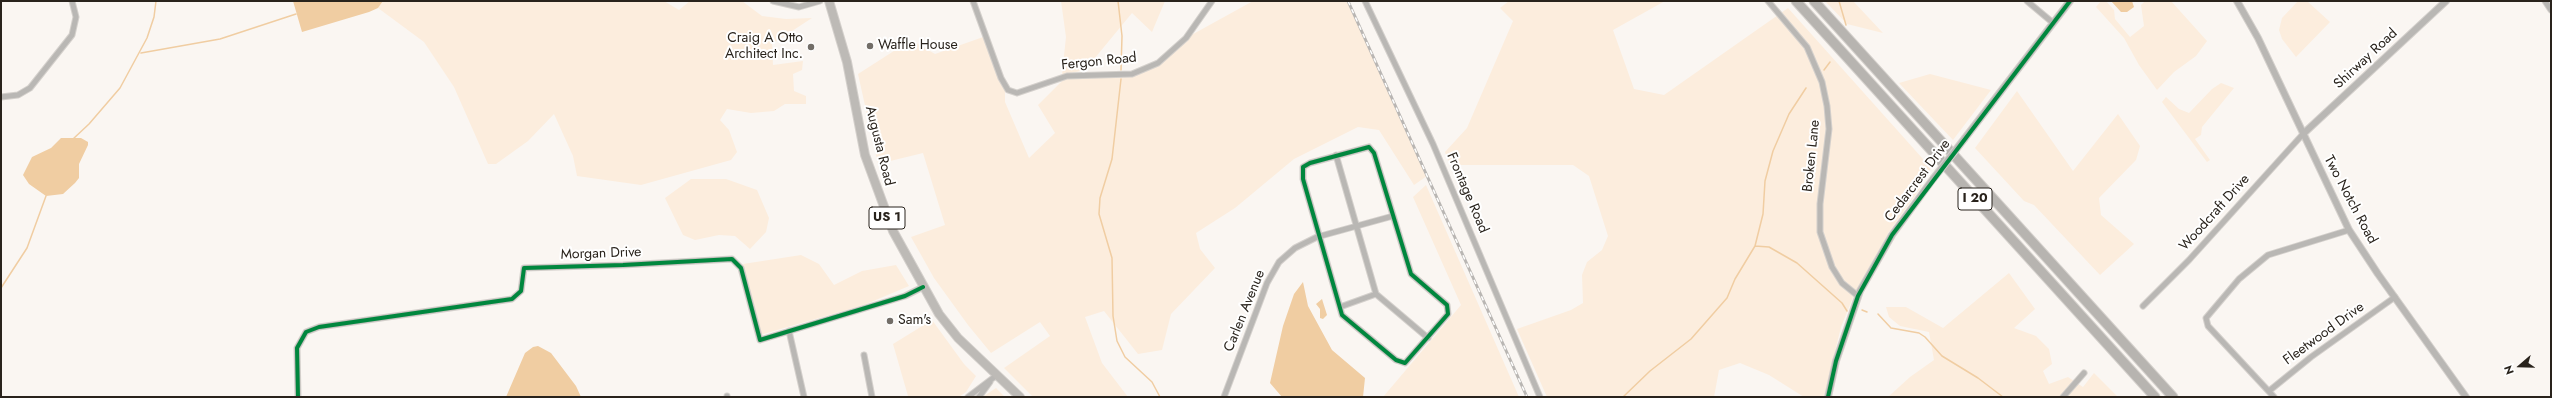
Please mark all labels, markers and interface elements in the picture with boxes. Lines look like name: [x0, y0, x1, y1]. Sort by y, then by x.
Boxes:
street label: Shirway Road: [2331, 25, 2401, 93]
place label: Craig A Otto Architect Inc.: [725, 31, 803, 64]
place label: Waffle House: [878, 38, 958, 54]
marker: Waffle House: [865, 41, 875, 51]
marker: Craig A Otto Architect Inc.: [806, 42, 816, 52]
street label: Fergon Road: [1060, 50, 1138, 74]
street label: Augusta Road: [861, 104, 897, 188]
street label: Broken Lane: [1800, 119, 1824, 193]
street label: Cedarcrest Drive: [1882, 136, 1954, 226]
street label: Frontage Road: [1442, 150, 1492, 236]
street label: Two Notch Road: [2320, 153, 2380, 247]
street label: Woodcraft Drive: [2176, 171, 2254, 255]
road number: I 20: [1958, 188, 1992, 210]
road number: US 1: [869, 207, 905, 229]
street label: Morgan Drive: [560, 244, 642, 264]
street label: Carlen Avenue: [1221, 268, 1269, 354]
street label: Fleetwood Drive: [2280, 299, 2368, 369]
place label: Sam's: [898, 313, 931, 329]
marker: Sam's: [885, 316, 895, 326]
north arrow: [2500, 346, 2540, 386]
text: N: [2500, 363, 2518, 377]

